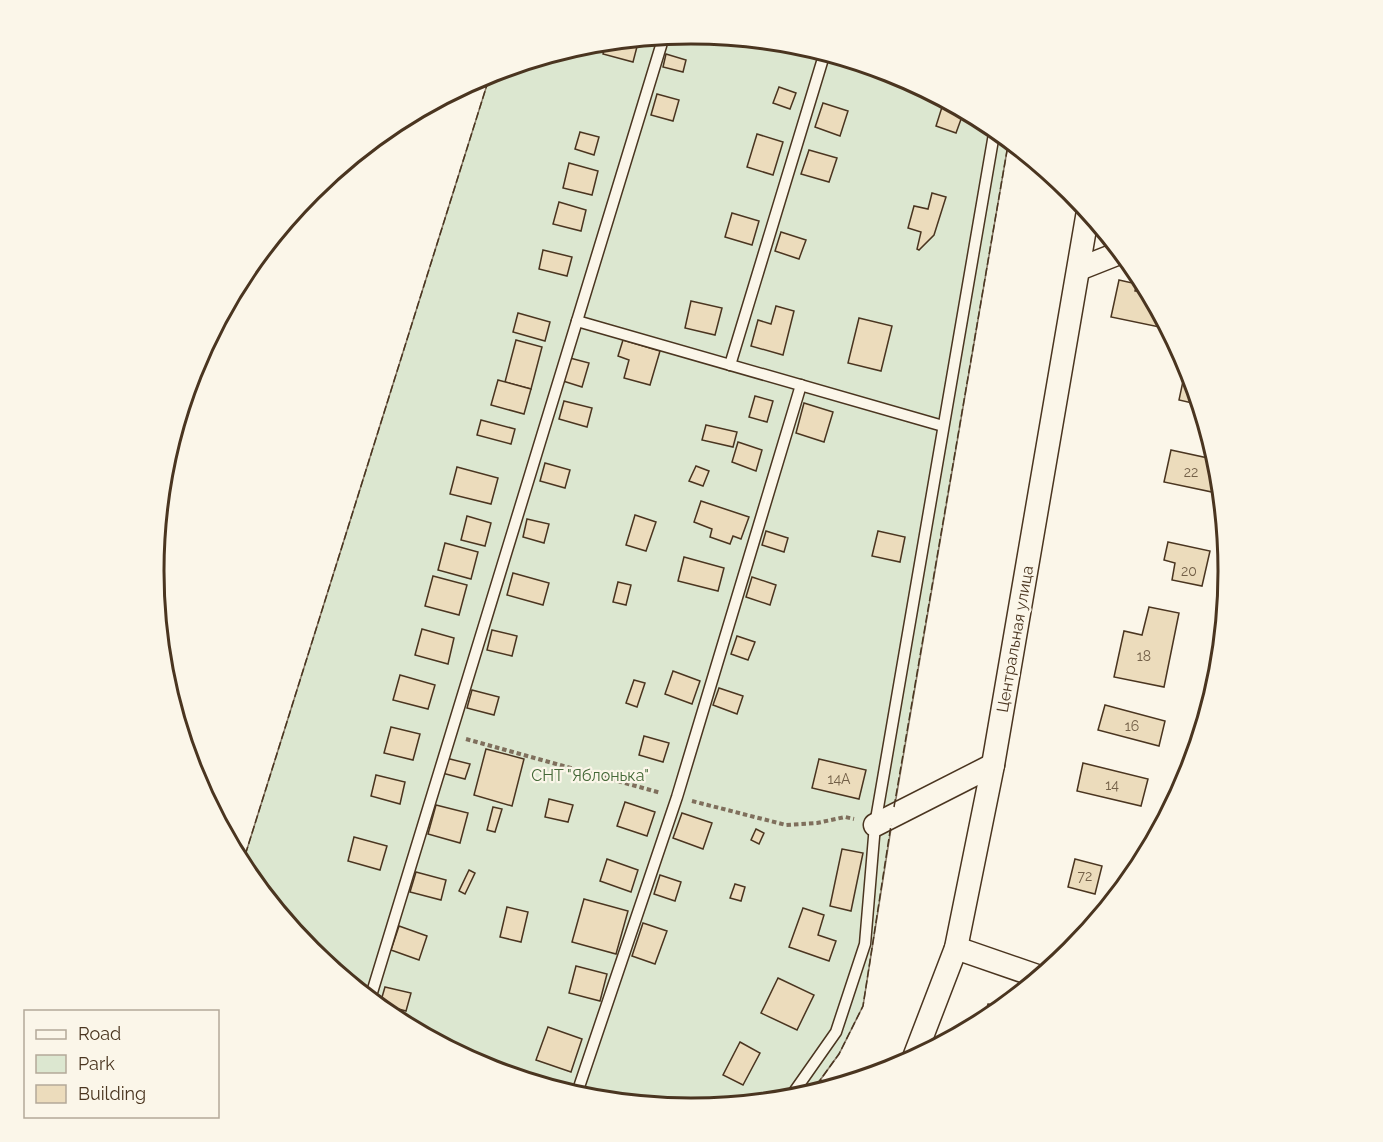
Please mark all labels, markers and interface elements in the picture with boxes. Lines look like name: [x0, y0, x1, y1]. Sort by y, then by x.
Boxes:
house number: 22: [1184, 464, 1198, 480]
house number: 20: [1181, 563, 1197, 579]
street label: Центральная улица: [993, 564, 1037, 714]
house number: 18: [1137, 648, 1151, 664]
house number: 16: [1125, 718, 1139, 734]
park label: СНТ "Яблонька": [531, 766, 649, 785]
house number: 14А: [827, 771, 851, 787]
house number: 14: [1105, 777, 1119, 793]
house number: 72: [1078, 868, 1092, 884]
legend: [24, 1010, 219, 1118]
text: Road: [78, 1023, 121, 1044]
text: Park: [78, 1053, 115, 1074]
text: Building: [78, 1083, 146, 1104]

